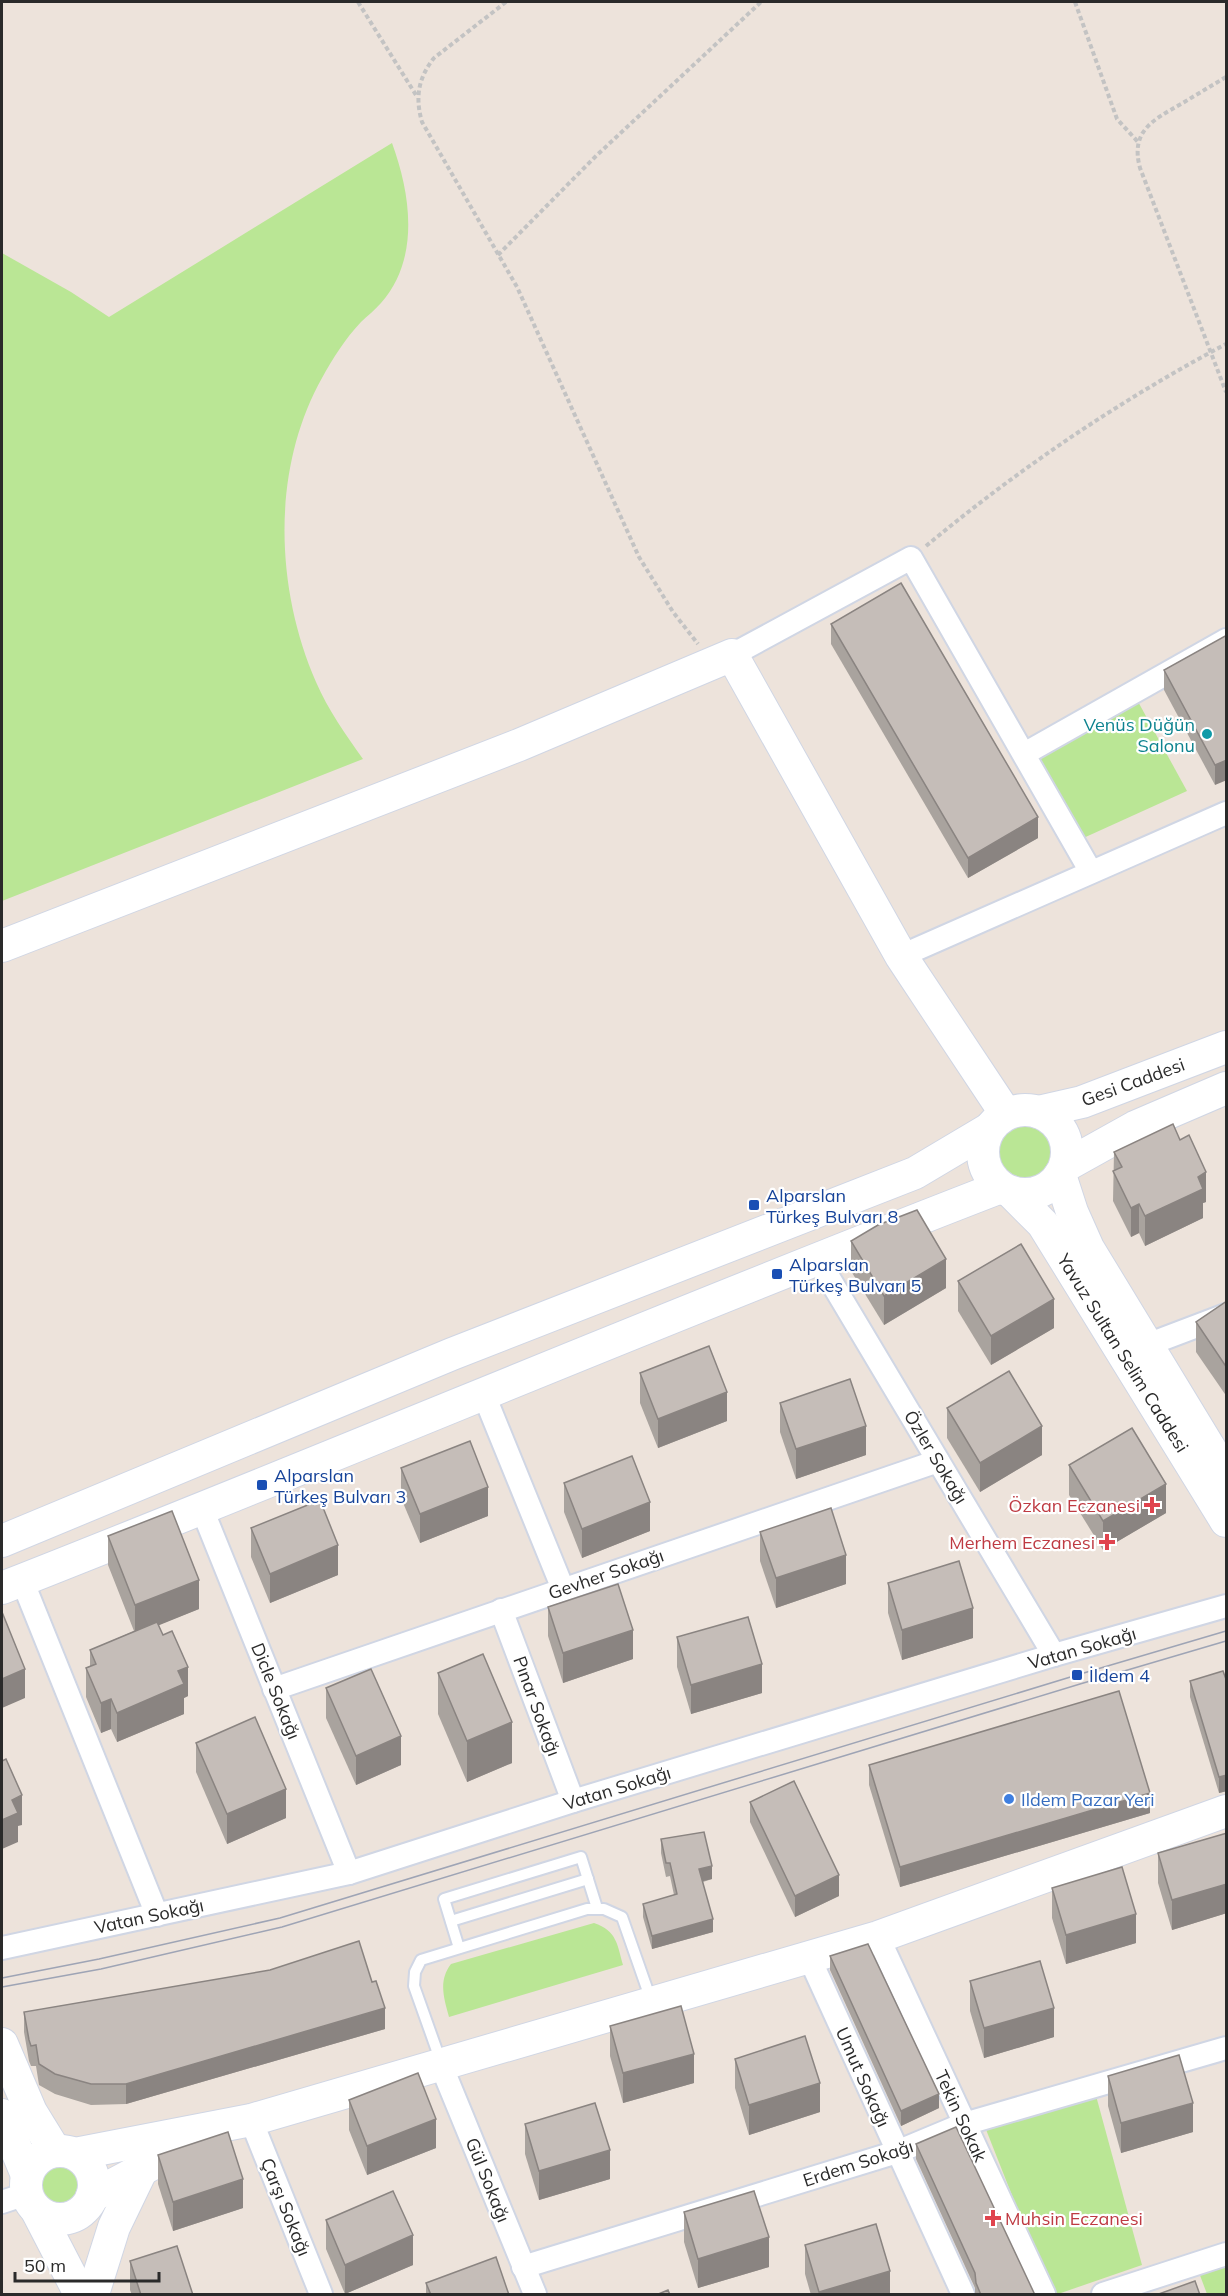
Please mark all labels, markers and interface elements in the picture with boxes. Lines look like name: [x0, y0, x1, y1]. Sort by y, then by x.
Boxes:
place label: Venüs Düğün Salonu: [1084, 713, 1195, 757]
marker: Venüs Düğün Salonu: [1200, 727, 1214, 741]
street label: Gesi Caddesi: [1078, 1053, 1188, 1111]
place label: Alparslan Türkeş Bulvarı 8: [766, 1184, 898, 1228]
marker: Alparslan Türkeş Bulvarı 8: [747, 1198, 761, 1212]
street label: Yavuz Sultan Selim Caddesi: [1052, 1249, 1194, 1457]
place label: Alparslan Türkeş Bulvarı 5: [789, 1253, 922, 1297]
marker: Alparslan Türkeş Bulvarı 5: [770, 1267, 784, 1281]
street label: Özler Sokağı: [899, 1406, 973, 1508]
place label: Alparslan Türkeş Bulvarı 3: [274, 1464, 406, 1508]
marker: Alparslan Türkeş Bulvarı 3: [255, 1478, 269, 1492]
place label: Özkan Eczanesi: [1009, 1494, 1140, 1517]
marker: Özkan Eczanesi: [1145, 1498, 1159, 1512]
place label: Merhem Eczanesi: [949, 1531, 1095, 1554]
marker: Merhem Eczanesi: [1100, 1535, 1114, 1549]
street label: Gevher Sokağı: [545, 1543, 667, 1605]
street label: Vatan Sokağı: [1025, 1622, 1139, 1674]
street label: Dicle Sokağı: [246, 1639, 306, 1743]
street label: Pınar Sokağı: [508, 1653, 566, 1759]
place label: İldem 4: [1089, 1664, 1150, 1687]
marker: İldem 4: [1070, 1668, 1084, 1682]
street label: Vatan Sokağı: [560, 1761, 674, 1815]
place label: Ildem Pazar Yeri: [1021, 1788, 1155, 1811]
marker: Ildem Pazar Yeri: [1002, 1792, 1016, 1806]
street label: Vatan Sokağı: [92, 1893, 206, 1939]
street label: Umut Sokağı: [831, 2023, 895, 2131]
street label: Tekin Sokak: [930, 2066, 993, 2166]
street label: Gül Sokağı: [461, 2134, 515, 2226]
street label: Erdem Sokağı: [800, 2134, 916, 2192]
street label: Çarşı Sokağı: [256, 2155, 316, 2259]
place label: Muhsin Eczanesi: [1005, 2207, 1143, 2230]
marker: Muhsin Eczanesi: [986, 2211, 1000, 2225]
scale bar: [15, 2245, 159, 2283]
text: 50 m: [24, 2254, 66, 2277]

